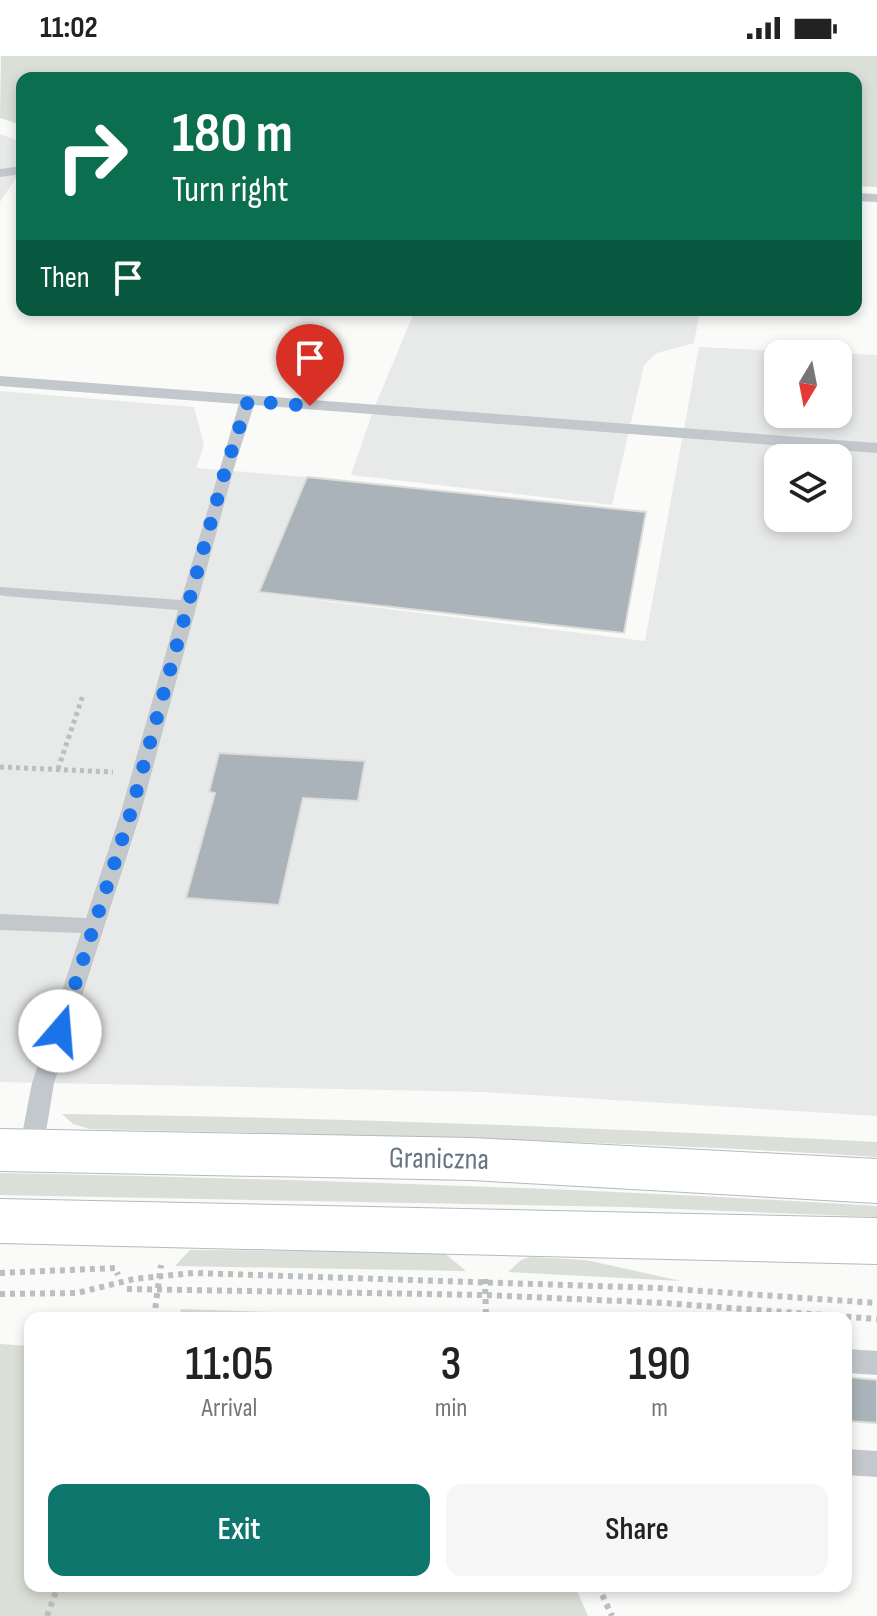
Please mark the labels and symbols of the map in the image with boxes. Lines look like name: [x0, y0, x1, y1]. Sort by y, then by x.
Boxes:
pin: [276, 324, 344, 406]
north arrow: [764, 340, 852, 428]
position arrow: [18, 989, 102, 1073]
street label: Graniczna: [389, 1140, 489, 1178]

